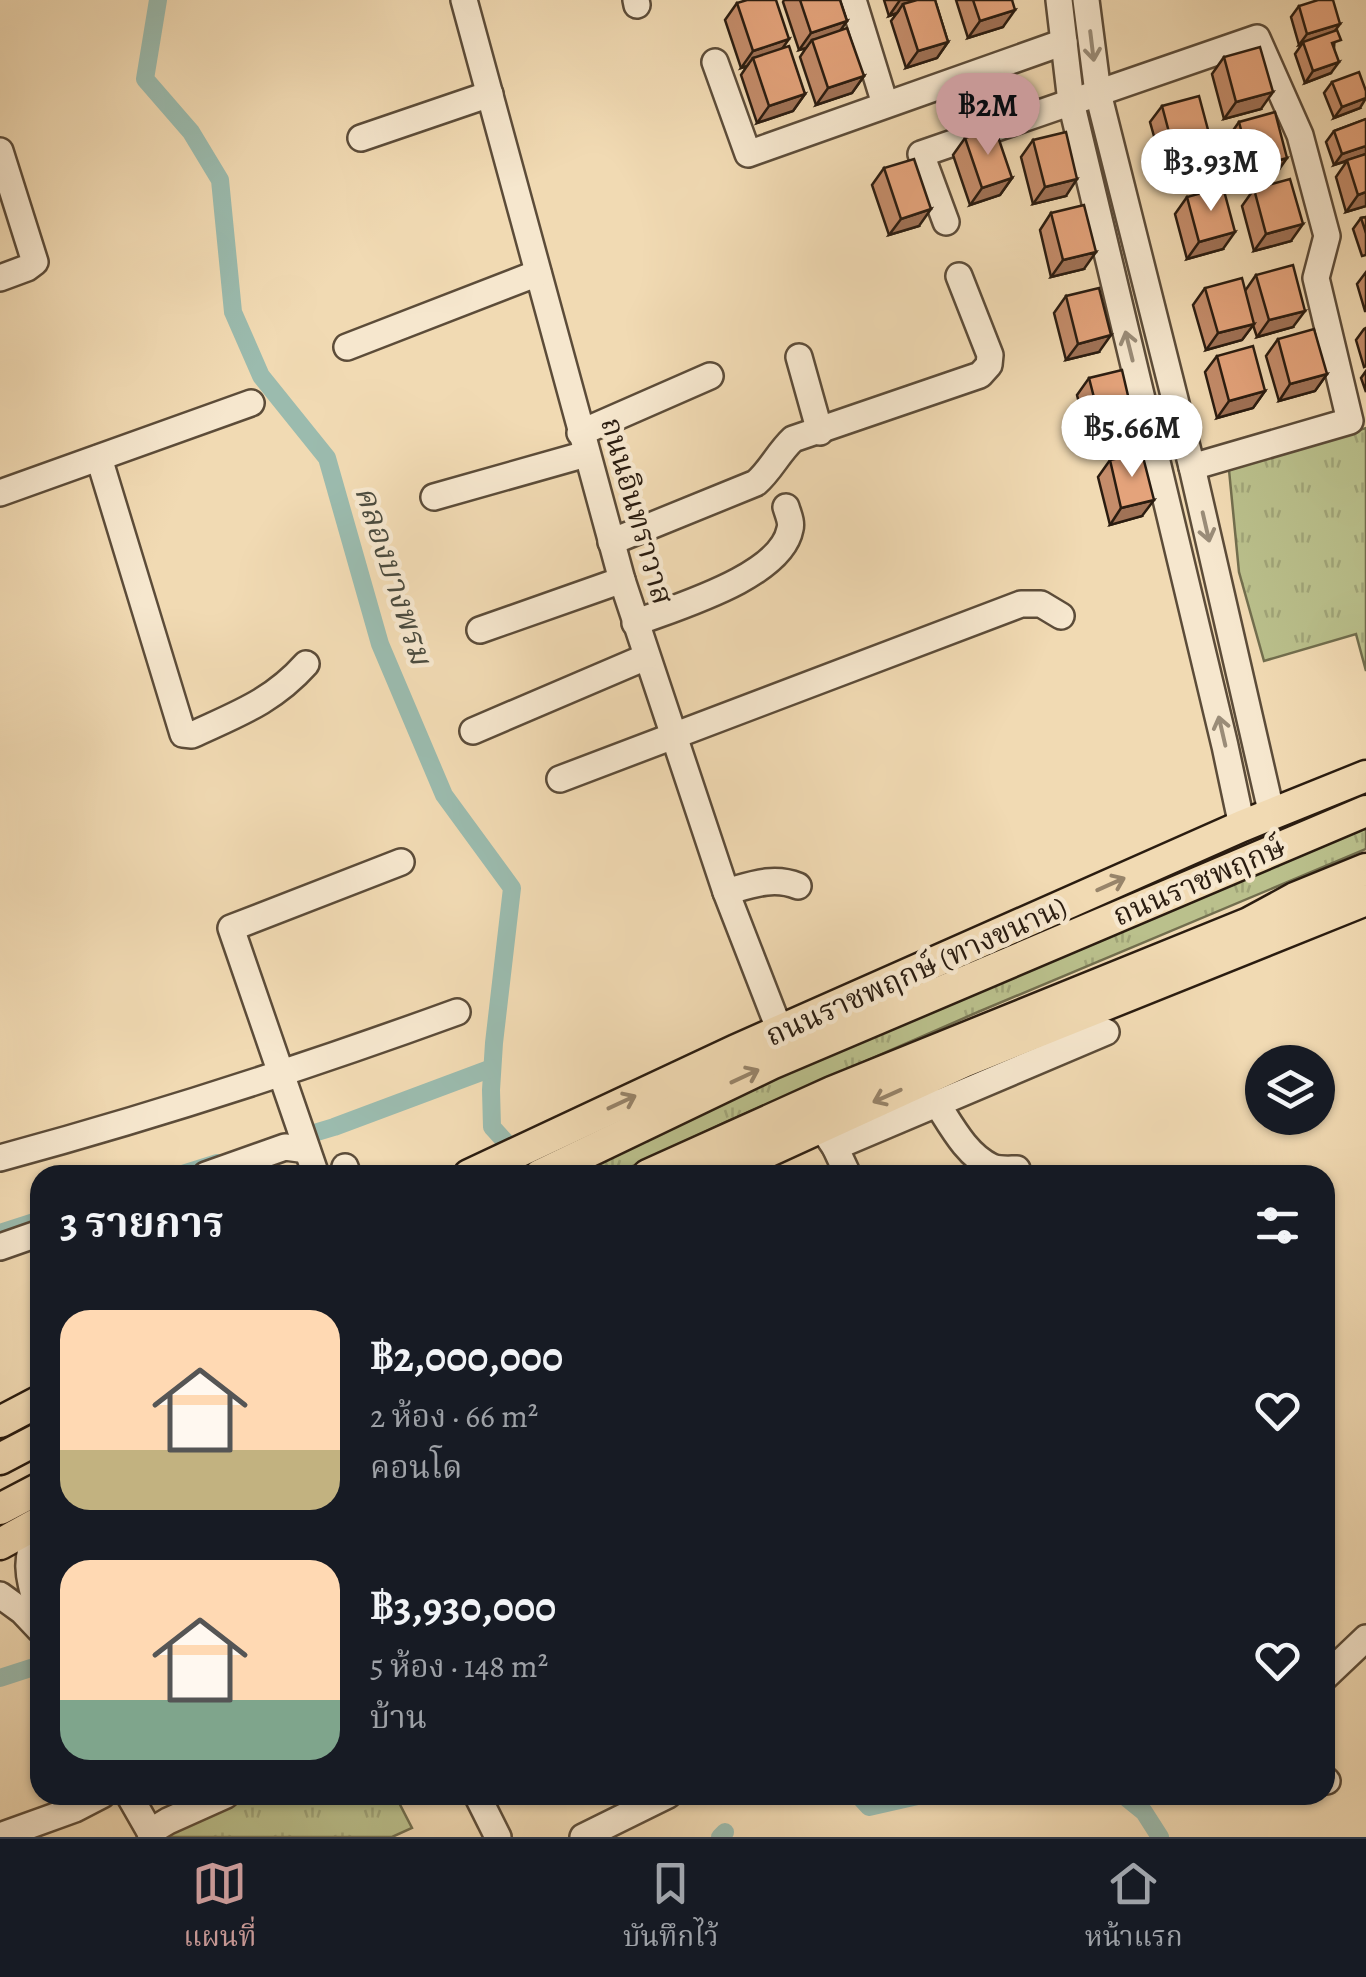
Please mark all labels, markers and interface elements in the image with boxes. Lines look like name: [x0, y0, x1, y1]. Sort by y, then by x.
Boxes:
one-way arrow: [1083, 30, 1102, 62]
pin: ฿2M: [940, 73, 1036, 158]
text: ฿2M: [958, 83, 1018, 127]
pin: ฿3.93M: [1130, 129, 1292, 214]
text: ฿3.93M: [1163, 139, 1259, 183]
one-way arrow: [1119, 331, 1137, 363]
pin: ฿5.66M: [1051, 395, 1213, 480]
text: ฿5.66M: [1083, 405, 1181, 449]
street label: ถนนอินทราวาส: [591, 413, 683, 609]
water label: คลองบางพรม: [344, 480, 444, 672]
one-way arrow: [1198, 510, 1216, 542]
one-way arrow: [1212, 716, 1230, 748]
street label: ถนนราชพฤกษ์: [1107, 827, 1292, 935]
one-way arrow: [1095, 874, 1125, 893]
street label: ถนนราชพฤกษ์ (ทางขนาน): [759, 886, 1073, 1056]
map controls: [1245, 1045, 1335, 1135]
button: layers: [1245, 1045, 1335, 1135]
one-way arrow: [729, 1066, 759, 1085]
one-way arrow: [872, 1088, 903, 1106]
one-way arrow: [606, 1092, 637, 1110]
text: 3 รายการ: [60, 1194, 224, 1251]
icon: filters: [1250, 1198, 1305, 1253]
text: ฿2,000,000: [370, 1328, 563, 1385]
icon: home: [140, 1350, 260, 1470]
icon: heart: [1250, 1383, 1305, 1438]
text: 2 ห้อง · 66 m²: [370, 1394, 538, 1438]
text: คอนโด: [370, 1445, 463, 1489]
text: ฿3,930,000: [370, 1578, 556, 1635]
icon: home: [140, 1600, 260, 1720]
icon: heart: [1250, 1633, 1305, 1688]
text: 5 ห้อง · 148 m²: [370, 1644, 548, 1688]
text: บ้าน: [370, 1695, 427, 1739]
tab: แผนที่: [183, 1856, 257, 1961]
tab: บันทึกไว้: [623, 1856, 718, 1961]
tab: หน้าแรก: [1085, 1856, 1183, 1961]

